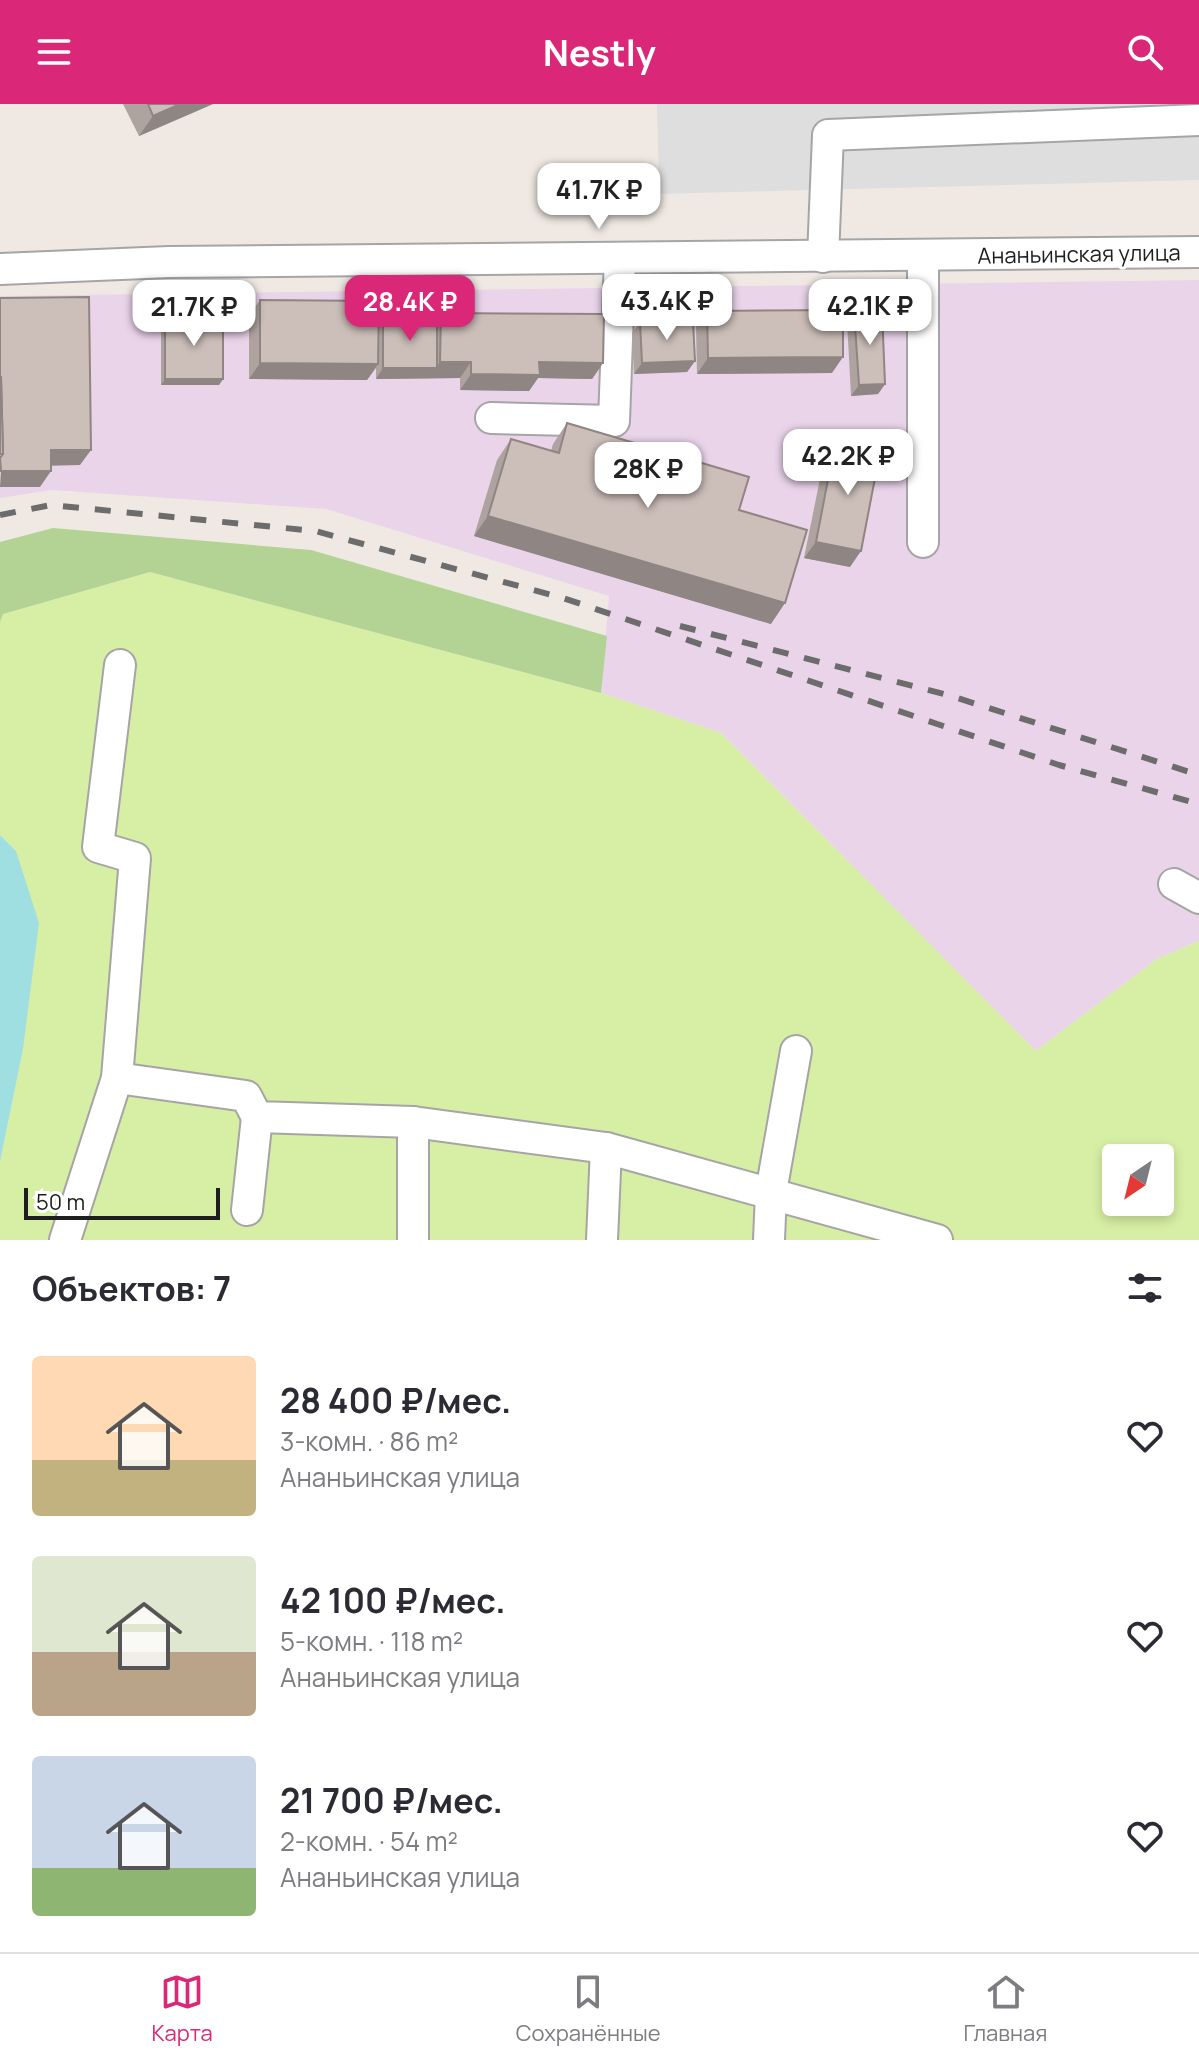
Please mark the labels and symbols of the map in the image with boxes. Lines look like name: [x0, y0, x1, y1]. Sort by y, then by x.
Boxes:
pin: 41.7K ₽: [525, 163, 673, 231]
street label: Ананьинская улица: [977, 237, 1181, 271]
pin: 43.4K ₽: [593, 274, 741, 342]
pin: 28.4K ₽: [336, 275, 484, 343]
pin: 42.1K ₽: [796, 279, 944, 347]
pin: 21.7K ₽: [120, 280, 268, 348]
pin: 42.2K ₽: [774, 429, 922, 497]
pin: 28K ₽: [592, 442, 704, 510]
north arrow: [1102, 1144, 1174, 1216]
scale bar: [24, 1184, 220, 1220]

